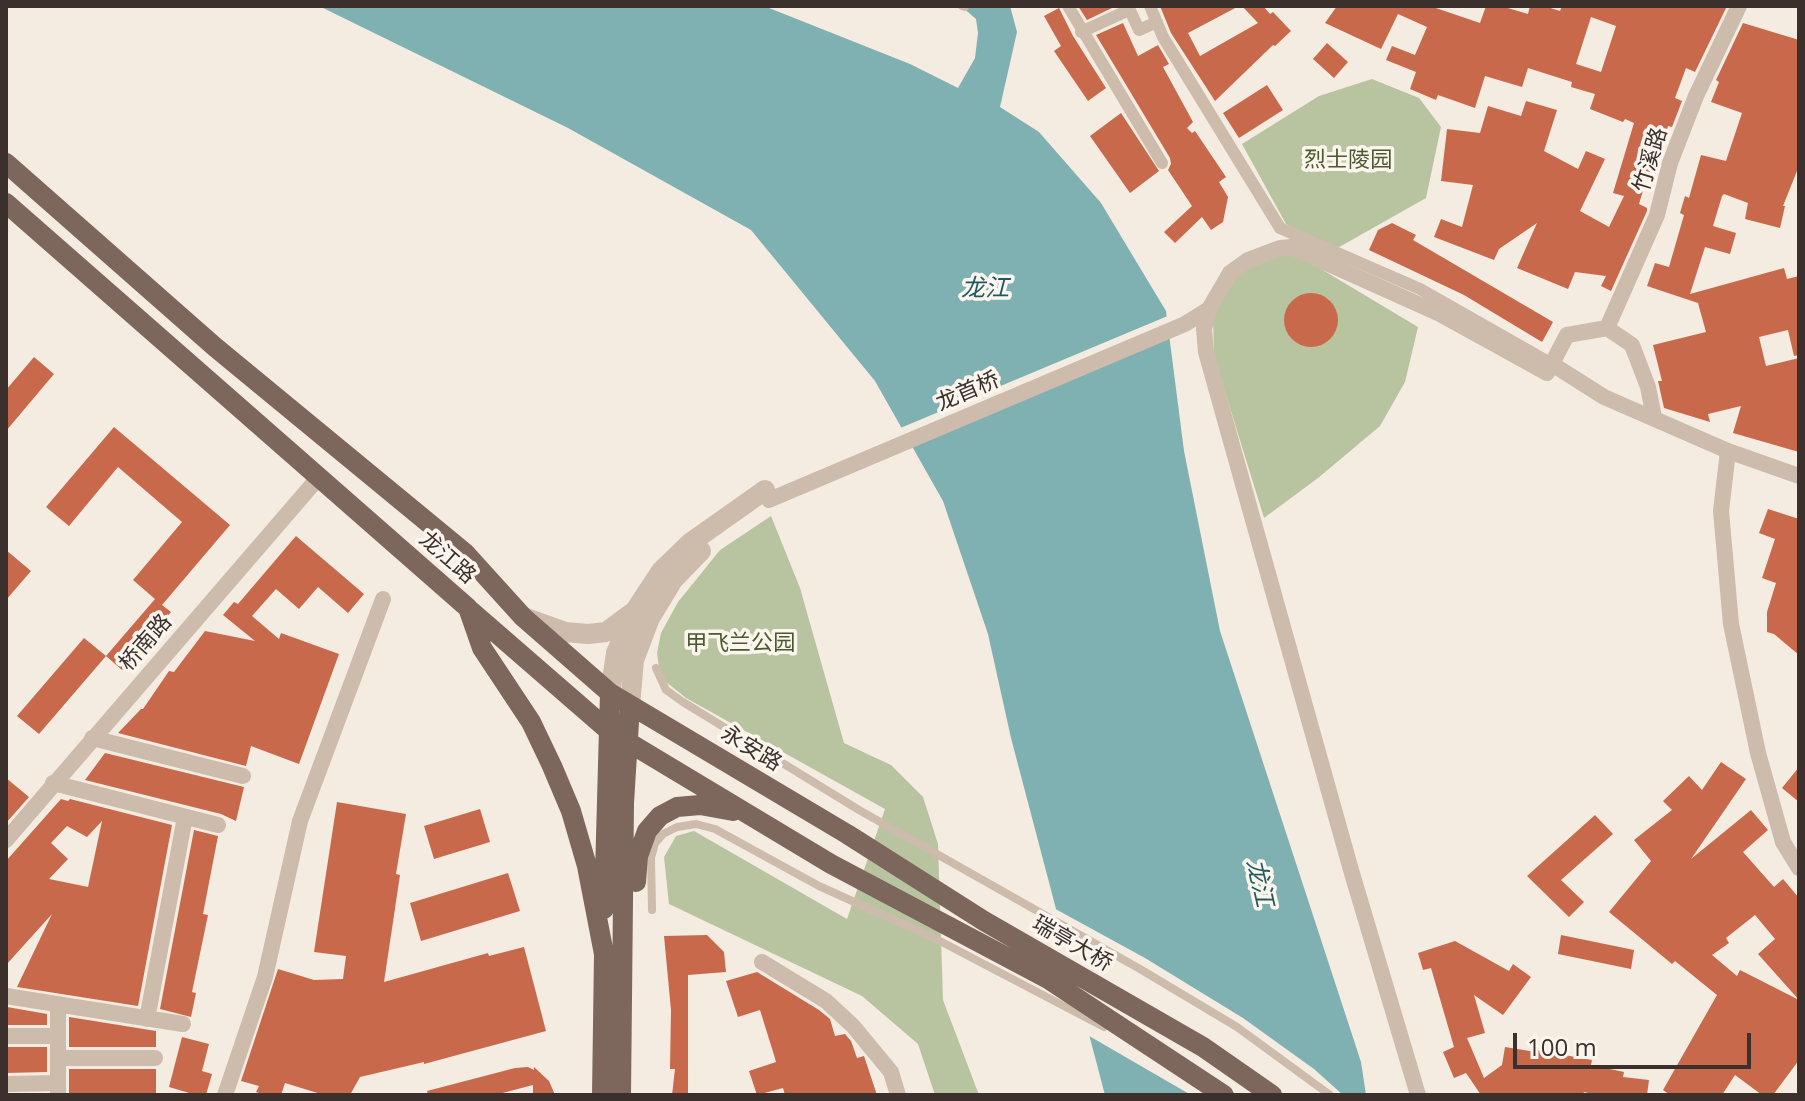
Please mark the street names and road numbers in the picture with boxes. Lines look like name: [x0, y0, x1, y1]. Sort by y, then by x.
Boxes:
street label: 竹溪路: [1629, 125, 1673, 195]
street label: 龙首桥: [932, 367, 1004, 417]
street label: 龙江路: [413, 526, 481, 590]
street label: 桥南路: [114, 609, 178, 677]
street label: 永安路: [716, 721, 786, 777]
street label: 瑞亭大桥: [1027, 911, 1117, 977]

